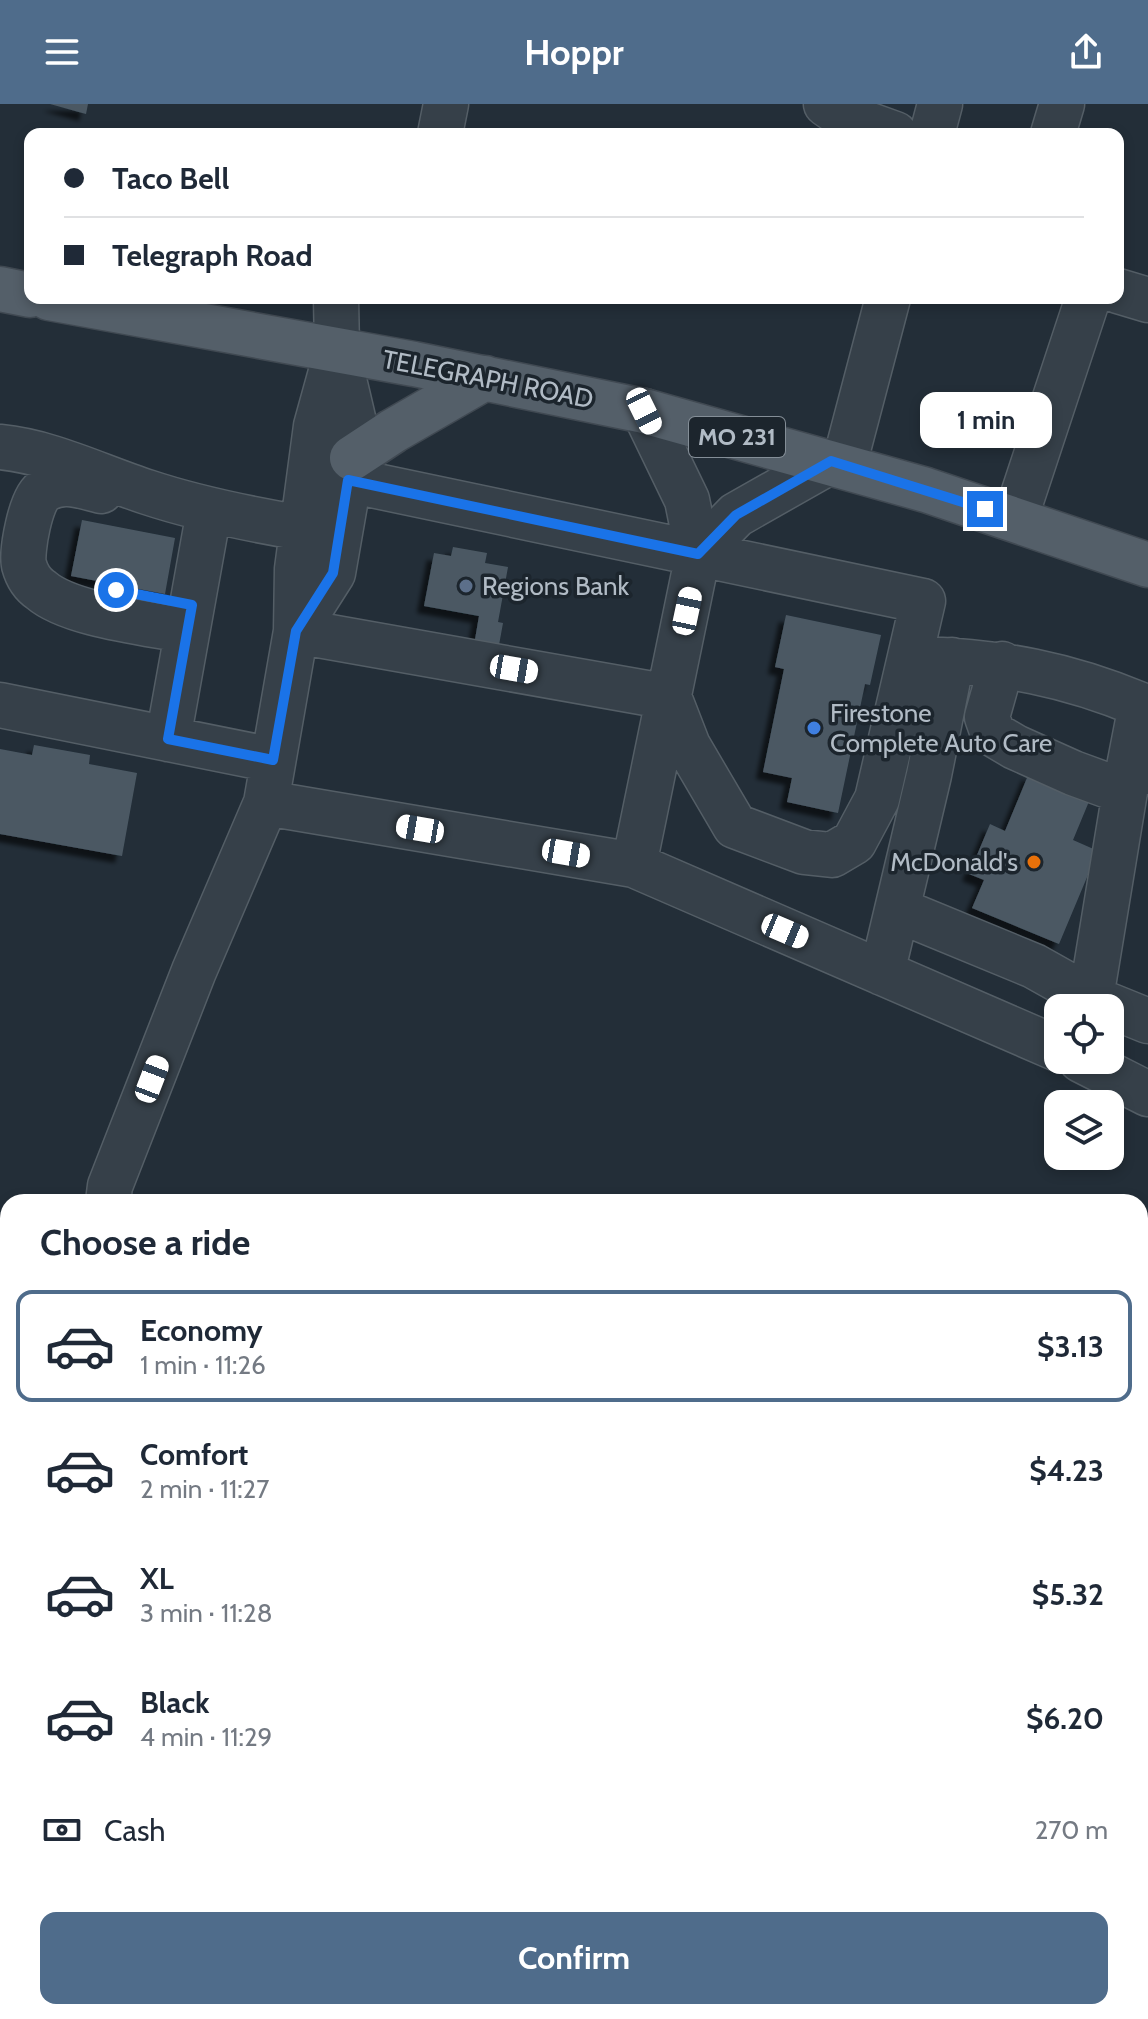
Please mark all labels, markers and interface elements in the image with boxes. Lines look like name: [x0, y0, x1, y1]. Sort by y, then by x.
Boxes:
icon: menu: [40, 30, 84, 74]
text: Hoppr: [524, 30, 624, 74]
icon: share: [1064, 30, 1108, 74]
text: Taco Bell: [112, 160, 229, 197]
text: Telegraph Road: [112, 237, 313, 274]
street label: TELEGRAPH ROAD: [380, 343, 596, 415]
car: [623, 384, 665, 438]
callout: 1 min: [919, 393, 1051, 449]
text: 1 min: [957, 404, 1015, 436]
road number: MO 231: [689, 417, 785, 457]
route end: [967, 491, 1003, 527]
place label: Regions Bank: [482, 570, 629, 602]
route start: [98, 572, 134, 608]
marker: Regions Bank: [457, 577, 475, 595]
car: [670, 585, 704, 637]
car: [488, 653, 540, 685]
place label: Firestone Complete Auto Care: [830, 697, 1052, 759]
marker: Firestone Complete Auto Care: [805, 719, 823, 737]
car: [394, 813, 446, 845]
car: [540, 837, 592, 869]
place label: McDonald's: [890, 846, 1018, 878]
marker: McDonald's: [1025, 853, 1043, 871]
car: [758, 911, 812, 951]
map controls: [1044, 994, 1124, 1170]
button: locate: [1044, 994, 1124, 1074]
car: [132, 1052, 172, 1106]
button: layers: [1044, 1090, 1124, 1170]
text: Choose a ride: [40, 1220, 250, 1264]
icon: car: [44, 1310, 116, 1382]
text: Economy: [140, 1312, 263, 1349]
text: $3.13: [1037, 1328, 1104, 1365]
text: 1 min · 11:26: [140, 1349, 266, 1381]
icon: car: [44, 1434, 116, 1506]
text: Comfort: [140, 1436, 248, 1473]
text: $4.23: [1029, 1452, 1104, 1489]
text: 2 min · 11:27: [140, 1473, 269, 1505]
icon: car: [44, 1558, 116, 1630]
text: XL: [140, 1560, 174, 1597]
text: $5.32: [1032, 1576, 1104, 1613]
text: 3 min · 11:28: [140, 1597, 272, 1629]
icon: car: [44, 1682, 116, 1754]
text: Black: [140, 1684, 210, 1721]
text: $6.20: [1026, 1700, 1104, 1737]
text: 4 min · 11:29: [140, 1721, 272, 1753]
icon: cash: [40, 1808, 84, 1852]
text: Cash: [104, 1812, 166, 1849]
text: 270 m: [1035, 1814, 1108, 1846]
button: Confirm: [40, 1912, 1108, 2004]

